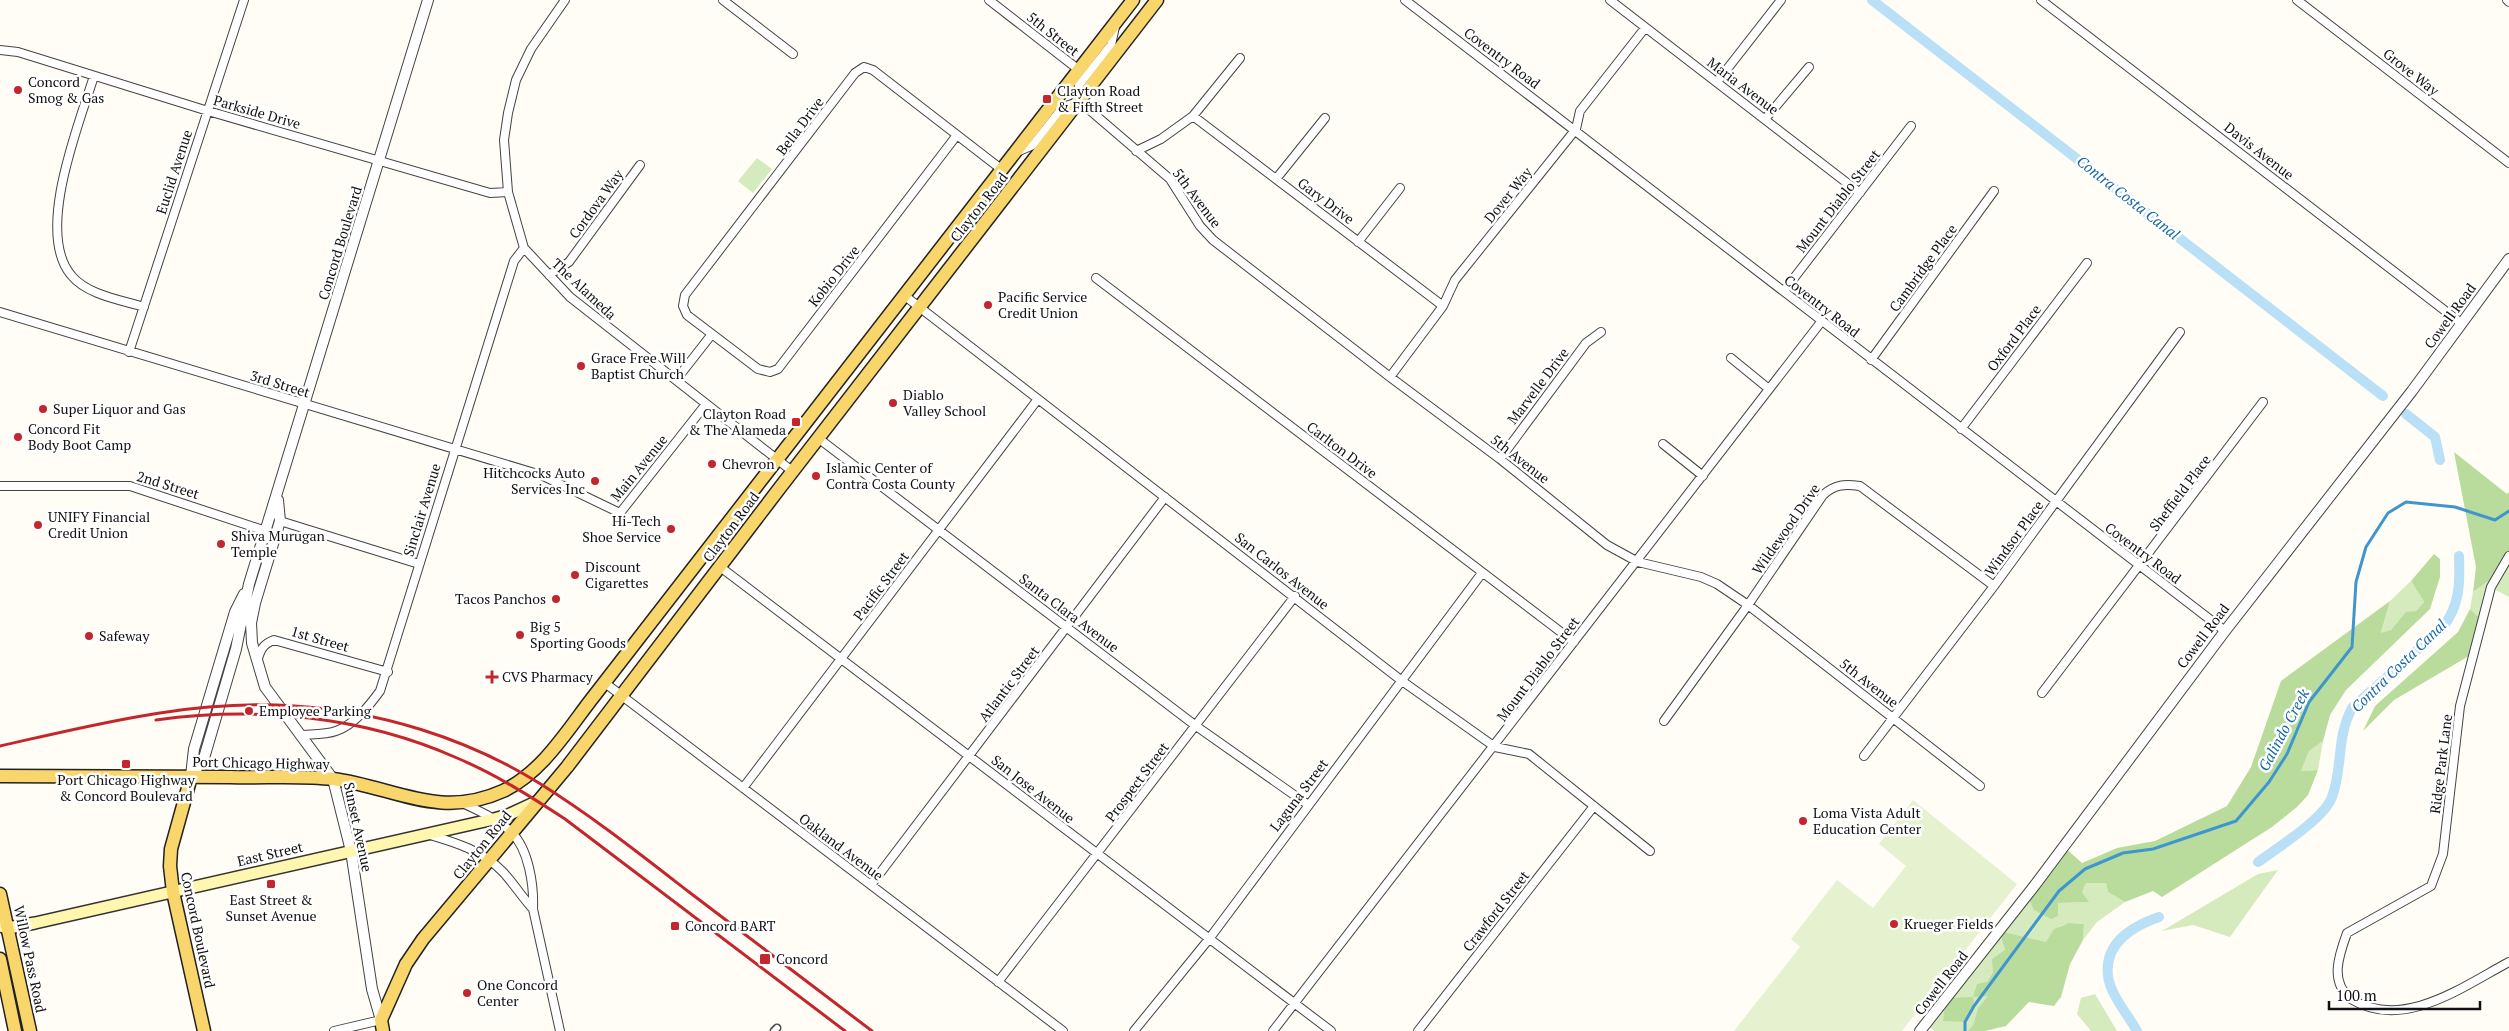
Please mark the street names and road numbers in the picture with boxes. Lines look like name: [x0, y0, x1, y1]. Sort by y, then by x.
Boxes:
street label: 5th Street: [1023, 7, 1084, 61]
street label: Coventry Road: [1460, 23, 1544, 93]
street label: Grove Way: [2379, 44, 2444, 100]
street label: Maria Avenue: [1704, 52, 1783, 119]
street label: Parkside Drive: [211, 90, 303, 133]
street label: Bella Drive: [772, 93, 828, 159]
street label: Davis Avenue: [2221, 117, 2298, 184]
street label: Euclid Avenue: [151, 127, 196, 217]
street label: Mount Diablo Street: [1791, 144, 1884, 256]
street label: Dover Way: [1479, 162, 1536, 226]
street label: 5th Avenue: [1169, 164, 1226, 231]
street label: Cordova Way: [564, 165, 628, 242]
street label: Clayton Road: [945, 168, 1012, 245]
street label: Gary Drive: [1294, 173, 1358, 228]
street label: Concord Boulevard: [313, 183, 366, 302]
street label: Cambridge Place: [1884, 220, 1961, 315]
street label: Kobio Drive: [804, 241, 863, 310]
street label: The Alameda: [548, 254, 621, 324]
street label: Coventry Road: [1781, 270, 1864, 341]
street label: Cowell Road: [2419, 279, 2480, 352]
street label: Oxford Place: [1982, 300, 2045, 375]
street label: Marvelle Drive: [1503, 344, 1573, 428]
street label: 3rd Street: [248, 365, 313, 402]
street label: Carlton Drive: [1303, 417, 1381, 482]
street label: Main Avenue: [606, 430, 671, 505]
street label: 5th Avenue: [1487, 430, 1554, 488]
street label: Sheffield Place: [2145, 451, 2215, 535]
street label: Sinclair Avenue: [398, 461, 445, 559]
street label: 2nd Street: [135, 466, 202, 503]
street label: Wildewood Drive: [1747, 480, 1824, 578]
street label: Clayton Road: [698, 488, 763, 566]
street label: Windsor Place: [1980, 496, 2047, 579]
street label: Coventry Road: [2101, 518, 2185, 588]
street label: San Carlos Avenue: [1231, 528, 1333, 613]
street label: Pacific Street: [848, 547, 913, 624]
street label: Santa Clara Avenue: [1016, 569, 1123, 656]
street label: Cowell Road: [2172, 599, 2233, 672]
street label: Mount Diablo Street: [1492, 612, 1584, 725]
street label: 1st Street: [289, 621, 352, 656]
street label: Atlantic Street: [974, 641, 1044, 726]
street label: 5th Avenue: [1836, 654, 1903, 712]
street label: Ridge Park Lane: [2425, 713, 2456, 815]
street label: Prospect Street: [1100, 737, 1173, 825]
street label: San Jose Avenue: [988, 750, 1079, 827]
street label: Port Chicago Highway: [192, 752, 331, 773]
street label: Laguna Street: [1265, 754, 1333, 835]
street label: Sunset Avenue: [340, 780, 377, 873]
street label: Clayton Road: [448, 806, 515, 883]
street label: Oakland Avenue: [795, 809, 887, 885]
street label: East Street: [235, 837, 306, 870]
street label: Crawford Street: [1458, 866, 1534, 955]
street label: Concord Boulevard: [177, 870, 220, 990]
street label: Willow Pass Road: [10, 904, 51, 1014]
street label: Cowell Road: [1910, 947, 1972, 1019]

